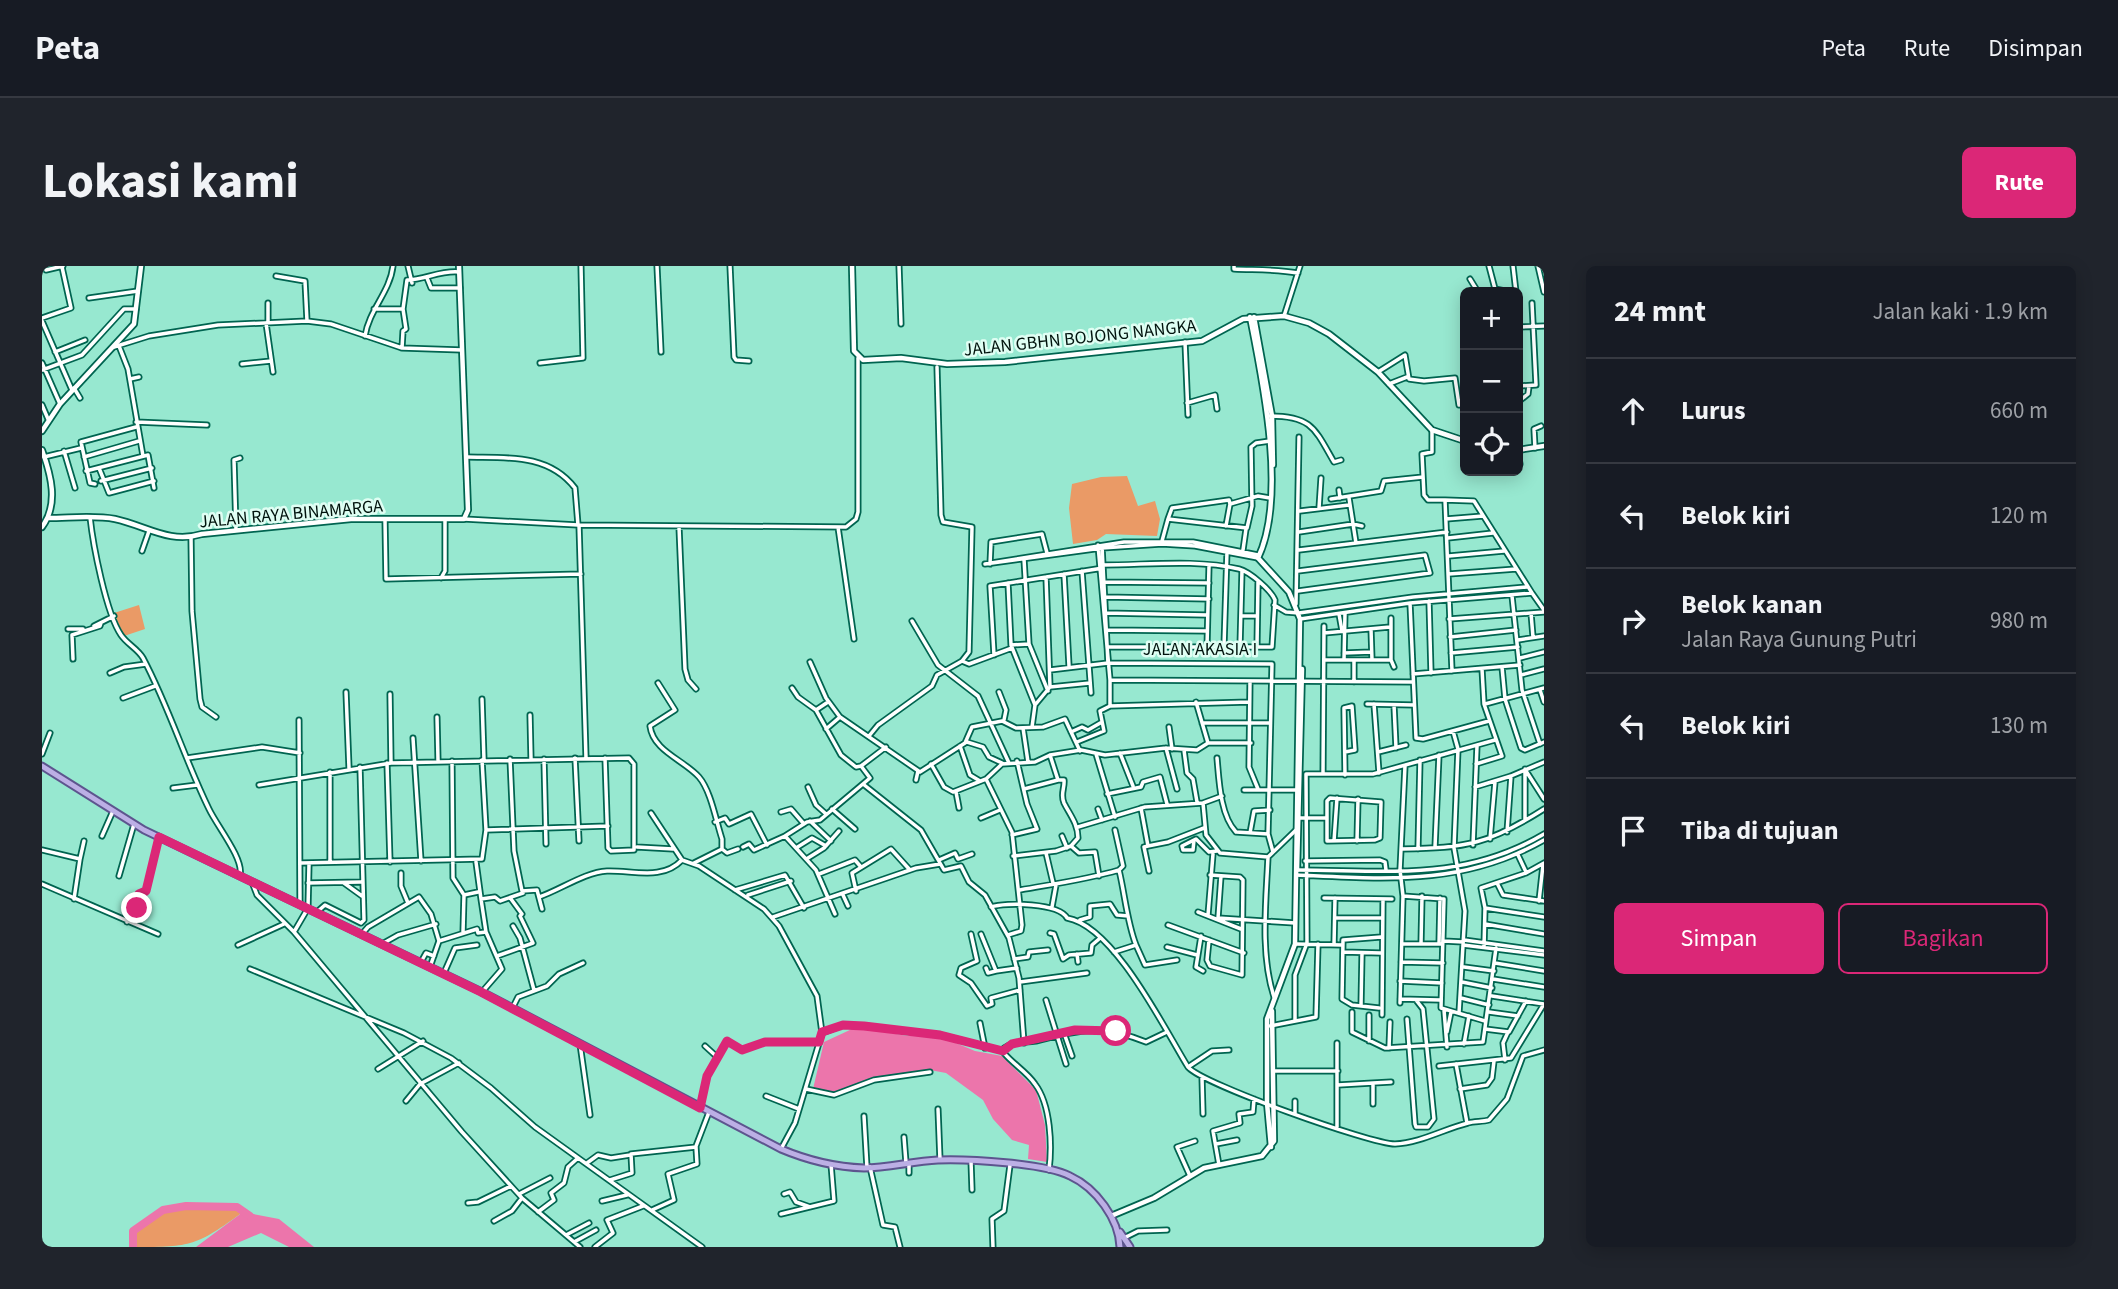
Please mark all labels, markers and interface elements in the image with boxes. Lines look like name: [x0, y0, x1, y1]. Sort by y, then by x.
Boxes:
text: Peta: [35, 25, 100, 72]
text: Peta: [1821, 31, 1866, 66]
text: Rute: [1904, 31, 1950, 66]
text: Disimpan: [1988, 31, 2083, 66]
text: Lokasi kami: [42, 147, 299, 217]
button: Rute: [1962, 147, 2076, 218]
map controls: [1460, 287, 1523, 476]
button: +: [1460, 287, 1523, 350]
text: 24 mnt: [1614, 290, 1706, 333]
text: Jalan kaki · 1.9 km: [1872, 295, 2048, 328]
street label: JALAN GBHN BOJONG NANGKA: [962, 313, 1198, 363]
button: −: [1460, 350, 1523, 413]
icon: ahead: [1614, 392, 1652, 430]
text: Lurus: [1681, 392, 1746, 429]
text: 660 m: [1990, 394, 2048, 427]
button: locate: [1460, 413, 1523, 476]
street label: JALAN RAYA BINAMARGA: [198, 493, 384, 534]
icon: left: [1614, 497, 1652, 535]
text: Belok kiri: [1681, 497, 1790, 534]
text: 120 m: [1990, 499, 2048, 532]
text: Belok kanan: [1681, 586, 1823, 623]
icon: right: [1614, 602, 1652, 640]
text: 980 m: [1990, 604, 2048, 637]
text: Jalan Raya Gunung Putri: [1681, 623, 1917, 656]
street label: JALAN AKASIA I: [1143, 637, 1257, 662]
icon: left: [1614, 707, 1652, 745]
text: Belok kiri: [1681, 707, 1790, 744]
text: 130 m: [1990, 709, 2048, 742]
icon: arrive: [1614, 812, 1652, 850]
text: Tiba di tujuan: [1681, 812, 1839, 849]
route end: [121, 892, 152, 923]
button: Simpan: [1614, 903, 1824, 974]
button: Bagikan: [1838, 903, 2048, 974]
route start: [1100, 1015, 1131, 1046]

